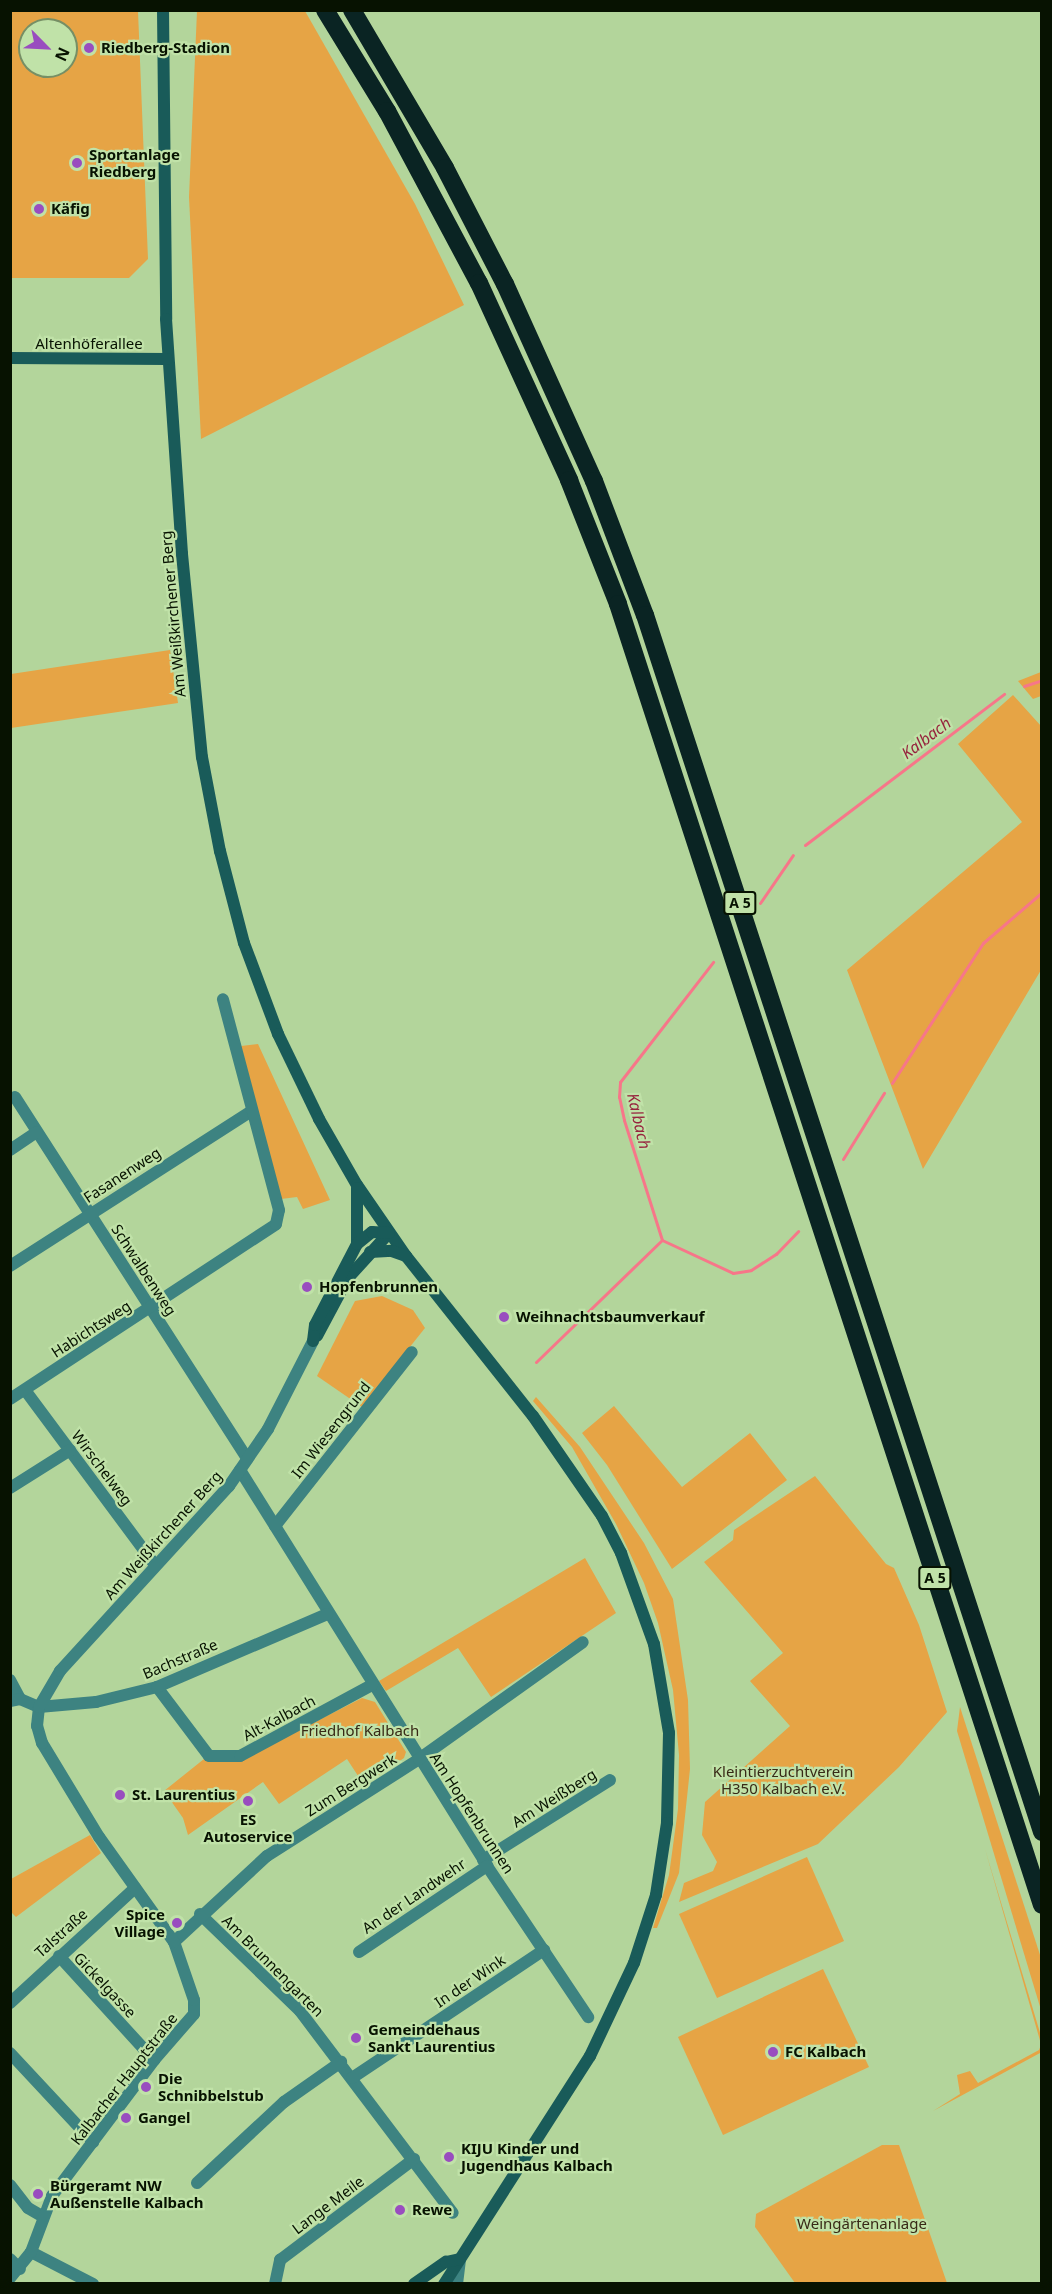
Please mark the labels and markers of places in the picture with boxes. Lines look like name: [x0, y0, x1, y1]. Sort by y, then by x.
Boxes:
place label: Riedberg-Stadion: [101, 39, 230, 57]
marker: Riedberg-Stadion: [82, 41, 96, 55]
place label: Sportanlage Riedberg: [89, 145, 180, 180]
marker: Sportanlage Riedberg: [70, 156, 84, 170]
place label: Käfig: [51, 200, 90, 218]
marker: Käfig: [32, 202, 46, 216]
place label: Hopfenbrunnen: [319, 1278, 438, 1296]
marker: Hopfenbrunnen: [300, 1280, 314, 1294]
place label: Weihnachtsbaumverkauf: [516, 1308, 705, 1326]
marker: Weihnachtsbaumverkauf: [497, 1310, 511, 1324]
place label: St. Laurentius: [132, 1786, 235, 1804]
marker: St. Laurentius: [113, 1788, 127, 1802]
marker: ES Autoservice: [241, 1794, 255, 1808]
place label: ES Autoservice: [204, 1810, 292, 1845]
place label: Spice Village: [114, 1905, 165, 1940]
marker: Spice Village: [170, 1916, 184, 1930]
place label: Gemeindehaus Sankt Laurentius: [368, 2020, 495, 2055]
marker: Gemeindehaus Sankt Laurentius: [349, 2031, 363, 2045]
place label: FC Kalbach: [785, 2043, 866, 2061]
marker: FC Kalbach: [766, 2045, 780, 2059]
place label: Die Schnibbelstub: [158, 2069, 264, 2104]
marker: Die Schnibbelstub: [139, 2080, 153, 2094]
place label: Gangel: [138, 2109, 190, 2127]
marker: Gangel: [119, 2111, 133, 2125]
place label: KIJU Kinder und Jugendhaus Kalbach: [461, 2139, 613, 2174]
marker: KIJU Kinder und Jugendhaus Kalbach: [442, 2150, 456, 2164]
place label: Bürgeramt NW Außenstelle Kalbach: [50, 2176, 204, 2211]
marker: Bürgeramt NW Außenstelle Kalbach: [31, 2187, 45, 2201]
place label: Rewe: [412, 2201, 452, 2219]
marker: Rewe: [393, 2203, 407, 2217]

